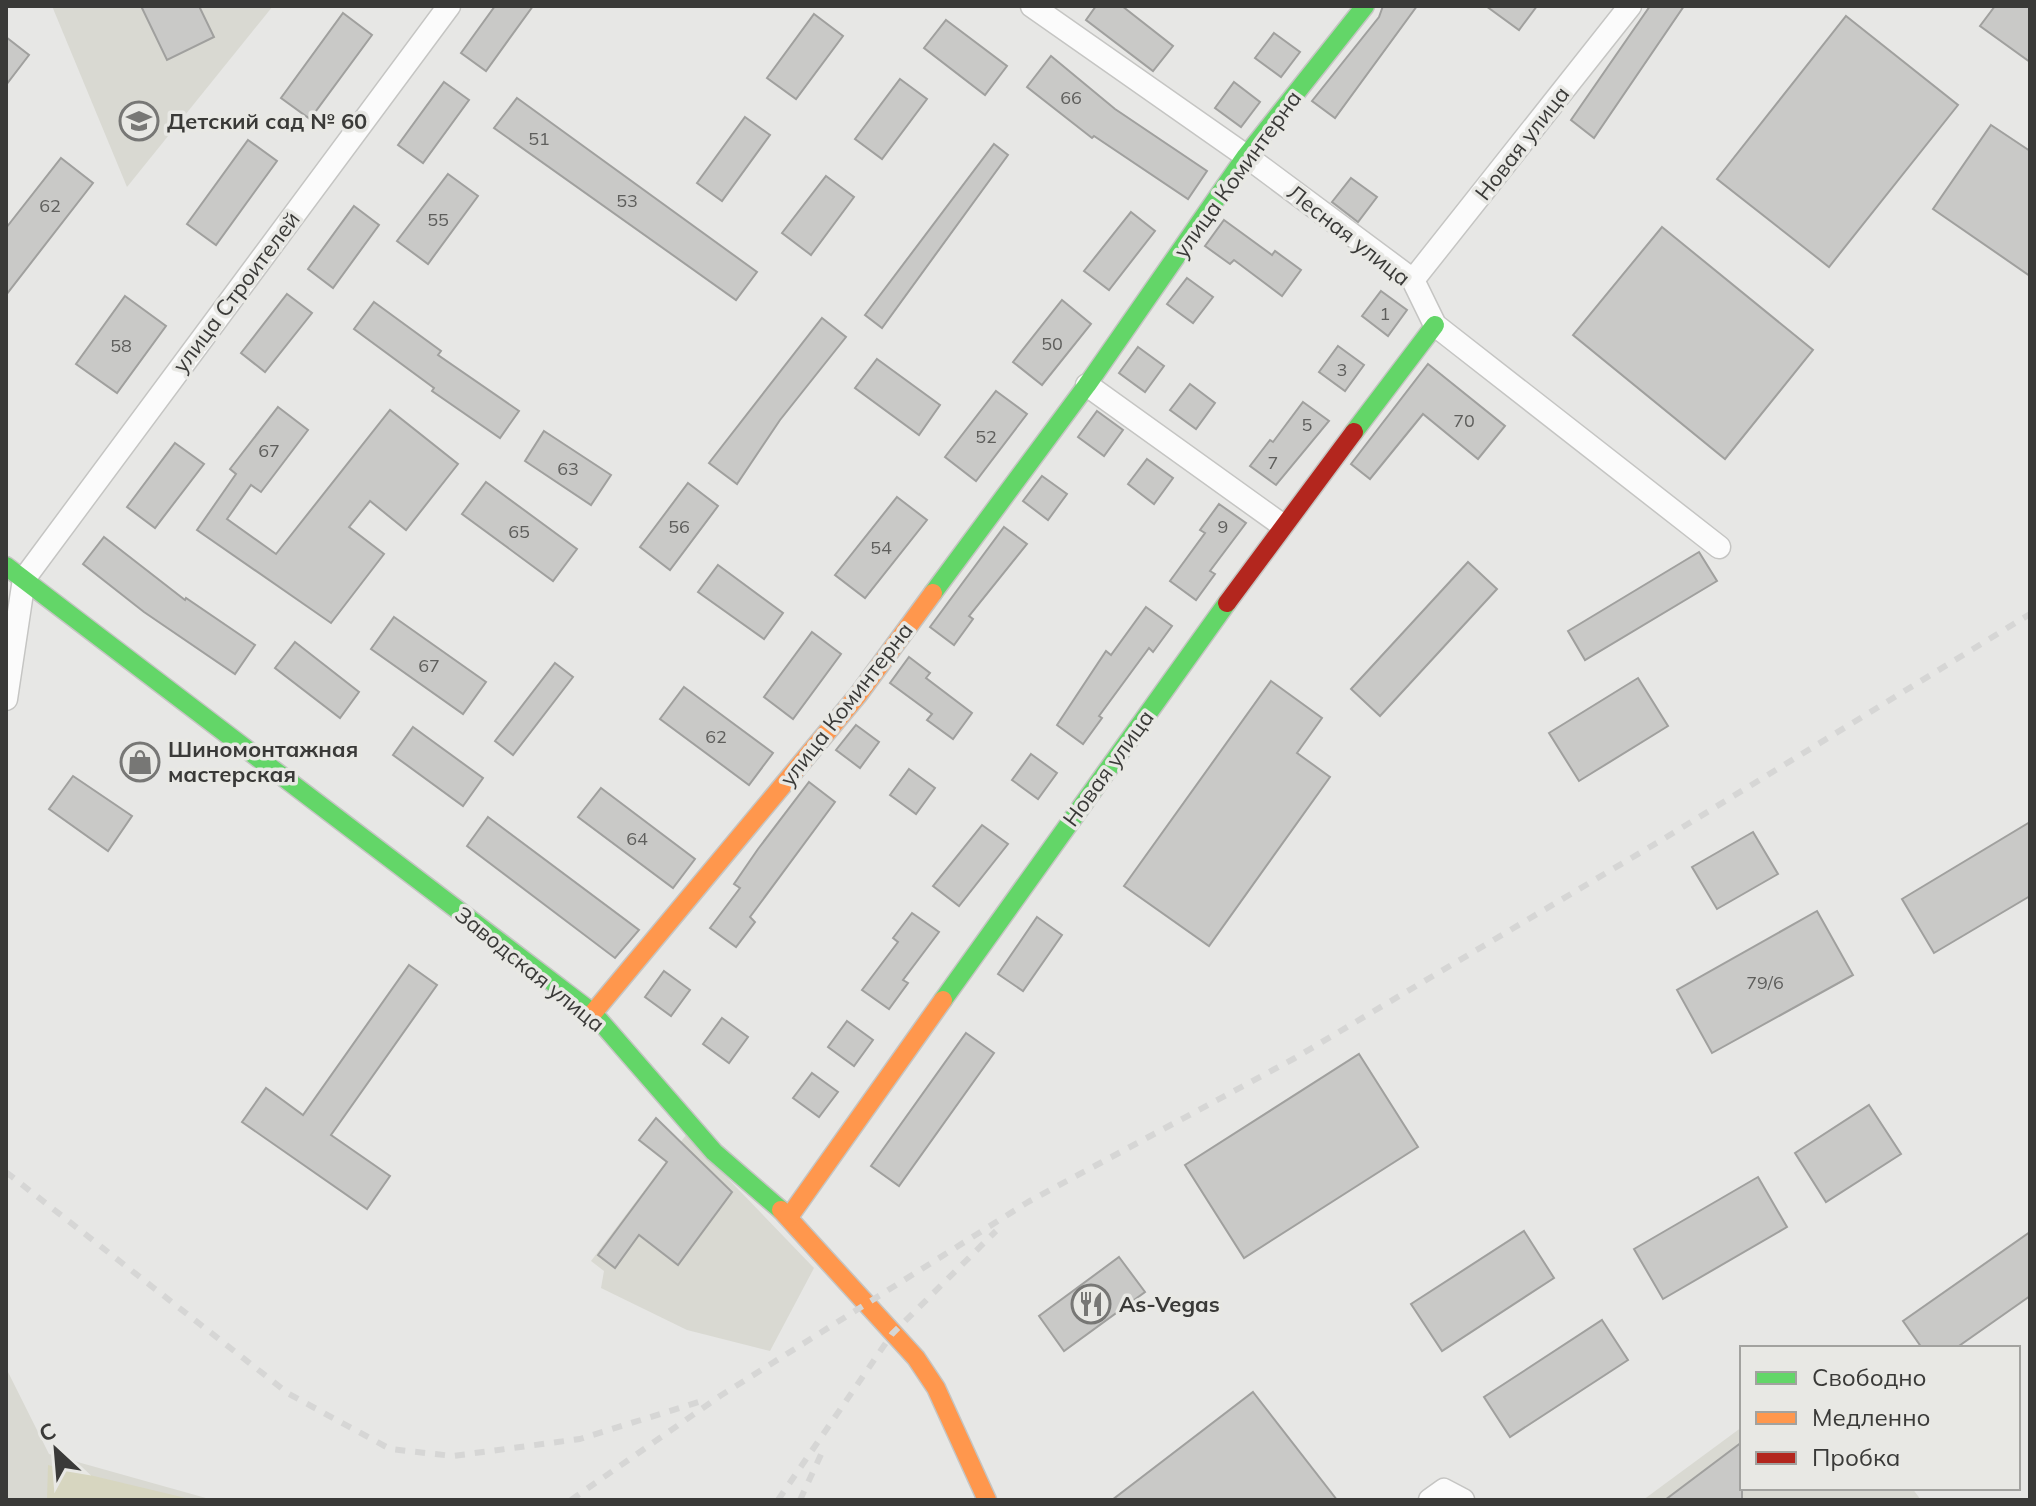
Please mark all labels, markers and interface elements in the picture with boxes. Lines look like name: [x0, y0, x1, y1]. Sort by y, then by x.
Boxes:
street label: Новая улица: [1469, 80, 1575, 206]
street label: улица Коминтерна: [1167, 85, 1307, 263]
house number: 66: [1060, 86, 1082, 109]
school or university icon: Детский сад № 60: [118, 100, 160, 142]
place label: Детский сад № 60: [167, 107, 367, 135]
house number: 51: [528, 127, 550, 150]
street label: Лесная улица: [1282, 178, 1416, 292]
house number: 53: [616, 189, 638, 212]
house number: 62: [39, 194, 61, 217]
street label: улица Строителей: [166, 206, 306, 378]
house number: 55: [427, 208, 449, 231]
house number: 1: [1380, 302, 1390, 325]
house number: 50: [1041, 332, 1063, 355]
house number: 58: [110, 334, 132, 357]
house number: 3: [1337, 358, 1347, 381]
house number: 70: [1453, 409, 1475, 432]
house number: 5: [1302, 413, 1313, 436]
house number: 52: [975, 425, 997, 448]
house number: 67: [258, 439, 280, 462]
house number: 7: [1268, 451, 1278, 474]
house number: 63: [557, 457, 579, 480]
house number: 56: [668, 515, 690, 538]
house number: 9: [1218, 515, 1228, 538]
house number: 65: [508, 520, 530, 543]
house number: 54: [870, 536, 892, 559]
street label: улица Коминтерна: [773, 617, 919, 791]
house number: 67: [418, 654, 440, 677]
street label: Новая улица: [1056, 704, 1160, 832]
house number: 62: [705, 725, 727, 748]
place label: Шиномонтажная мастерская: [168, 735, 358, 788]
shop icon: Шиномонтажная мастерская: [119, 741, 161, 783]
house number: 64: [626, 827, 648, 850]
street label: Заводская улица: [449, 900, 611, 1038]
house number: 79/6: [1746, 971, 1784, 994]
restaurant icon: As-Vegas: [1070, 1283, 1112, 1325]
place label: As-Vegas: [1119, 1290, 1220, 1318]
legend: [1740, 1346, 2020, 1490]
text: Свободно: [1812, 1362, 1927, 1392]
text: Медленно: [1812, 1402, 1931, 1432]
north arrow: [16, 1410, 96, 1490]
text: С: [34, 1416, 60, 1448]
text: Пробка: [1812, 1442, 1900, 1472]

